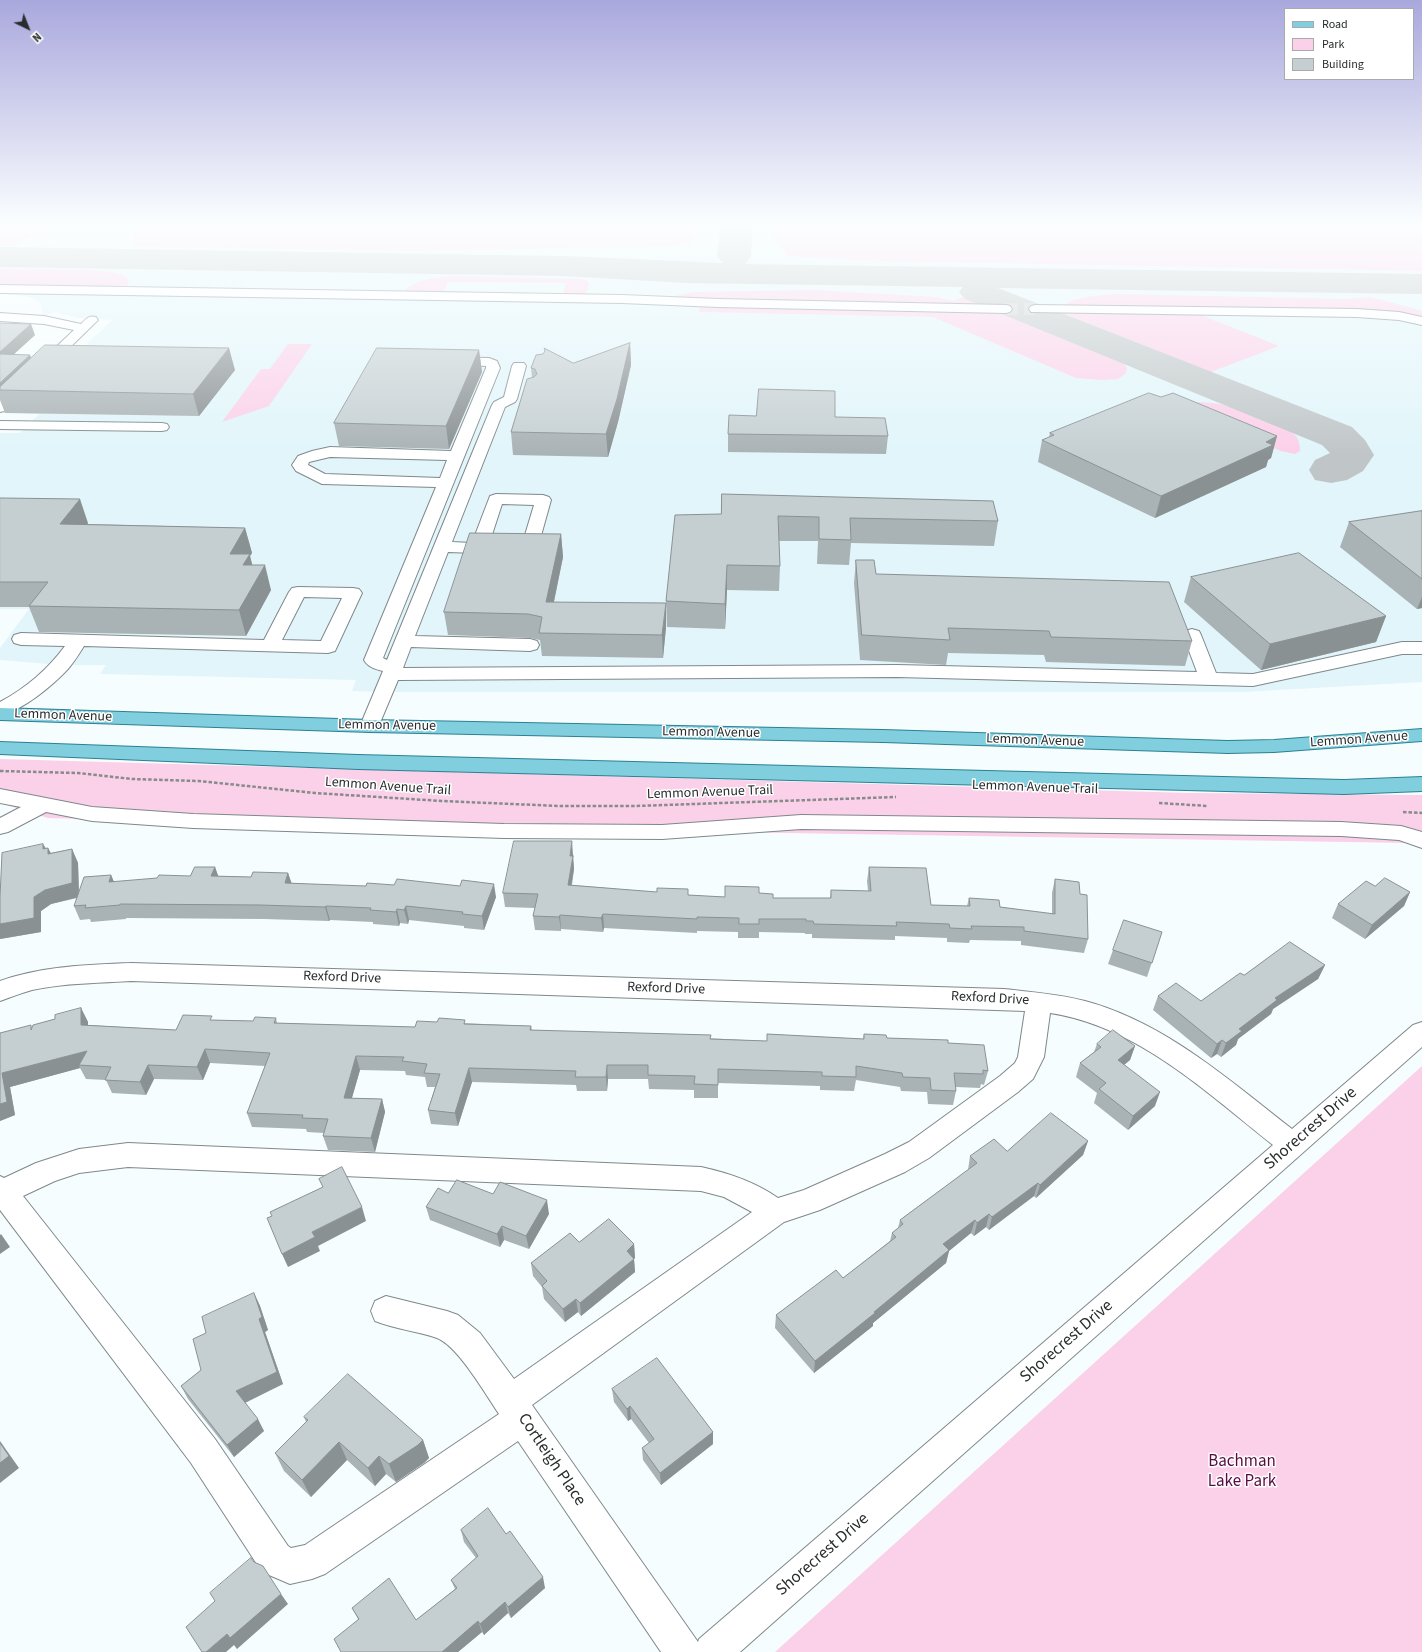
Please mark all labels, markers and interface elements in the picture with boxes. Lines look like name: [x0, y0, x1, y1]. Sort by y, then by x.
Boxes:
north arrow: [8, 8, 48, 48]
legend: [1284, 8, 1414, 80]
text: Road: [1322, 16, 1348, 33]
text: N: [29, 29, 44, 45]
text: Park: [1322, 36, 1344, 53]
text: Building: [1322, 56, 1364, 73]
street label: Lemmon Avenue: [14, 706, 112, 726]
street label: Lemmon Avenue: [338, 717, 436, 735]
street label: Lemmon Avenue: [662, 724, 760, 742]
street label: Lemmon Avenue: [1310, 728, 1408, 752]
street label: Lemmon Avenue: [986, 731, 1084, 751]
street label: Lemmon Avenue Trail: [324, 774, 452, 800]
street label: Lemmon Avenue Trail: [972, 777, 1098, 799]
street label: Lemmon Avenue Trail: [647, 782, 773, 804]
street label: Rexford Drive: [303, 968, 381, 988]
street label: Rexford Drive: [627, 979, 705, 999]
street label: Rexford Drive: [951, 989, 1029, 1009]
street label: Shorecrest Drive: [1260, 1083, 1362, 1175]
street label: Shorecrest Drive: [1016, 1296, 1118, 1388]
street label: Cortleigh Place: [513, 1410, 589, 1510]
park label: Bachman Lake Park: [1208, 1452, 1276, 1492]
street label: Shorecrest Drive: [772, 1509, 874, 1601]

